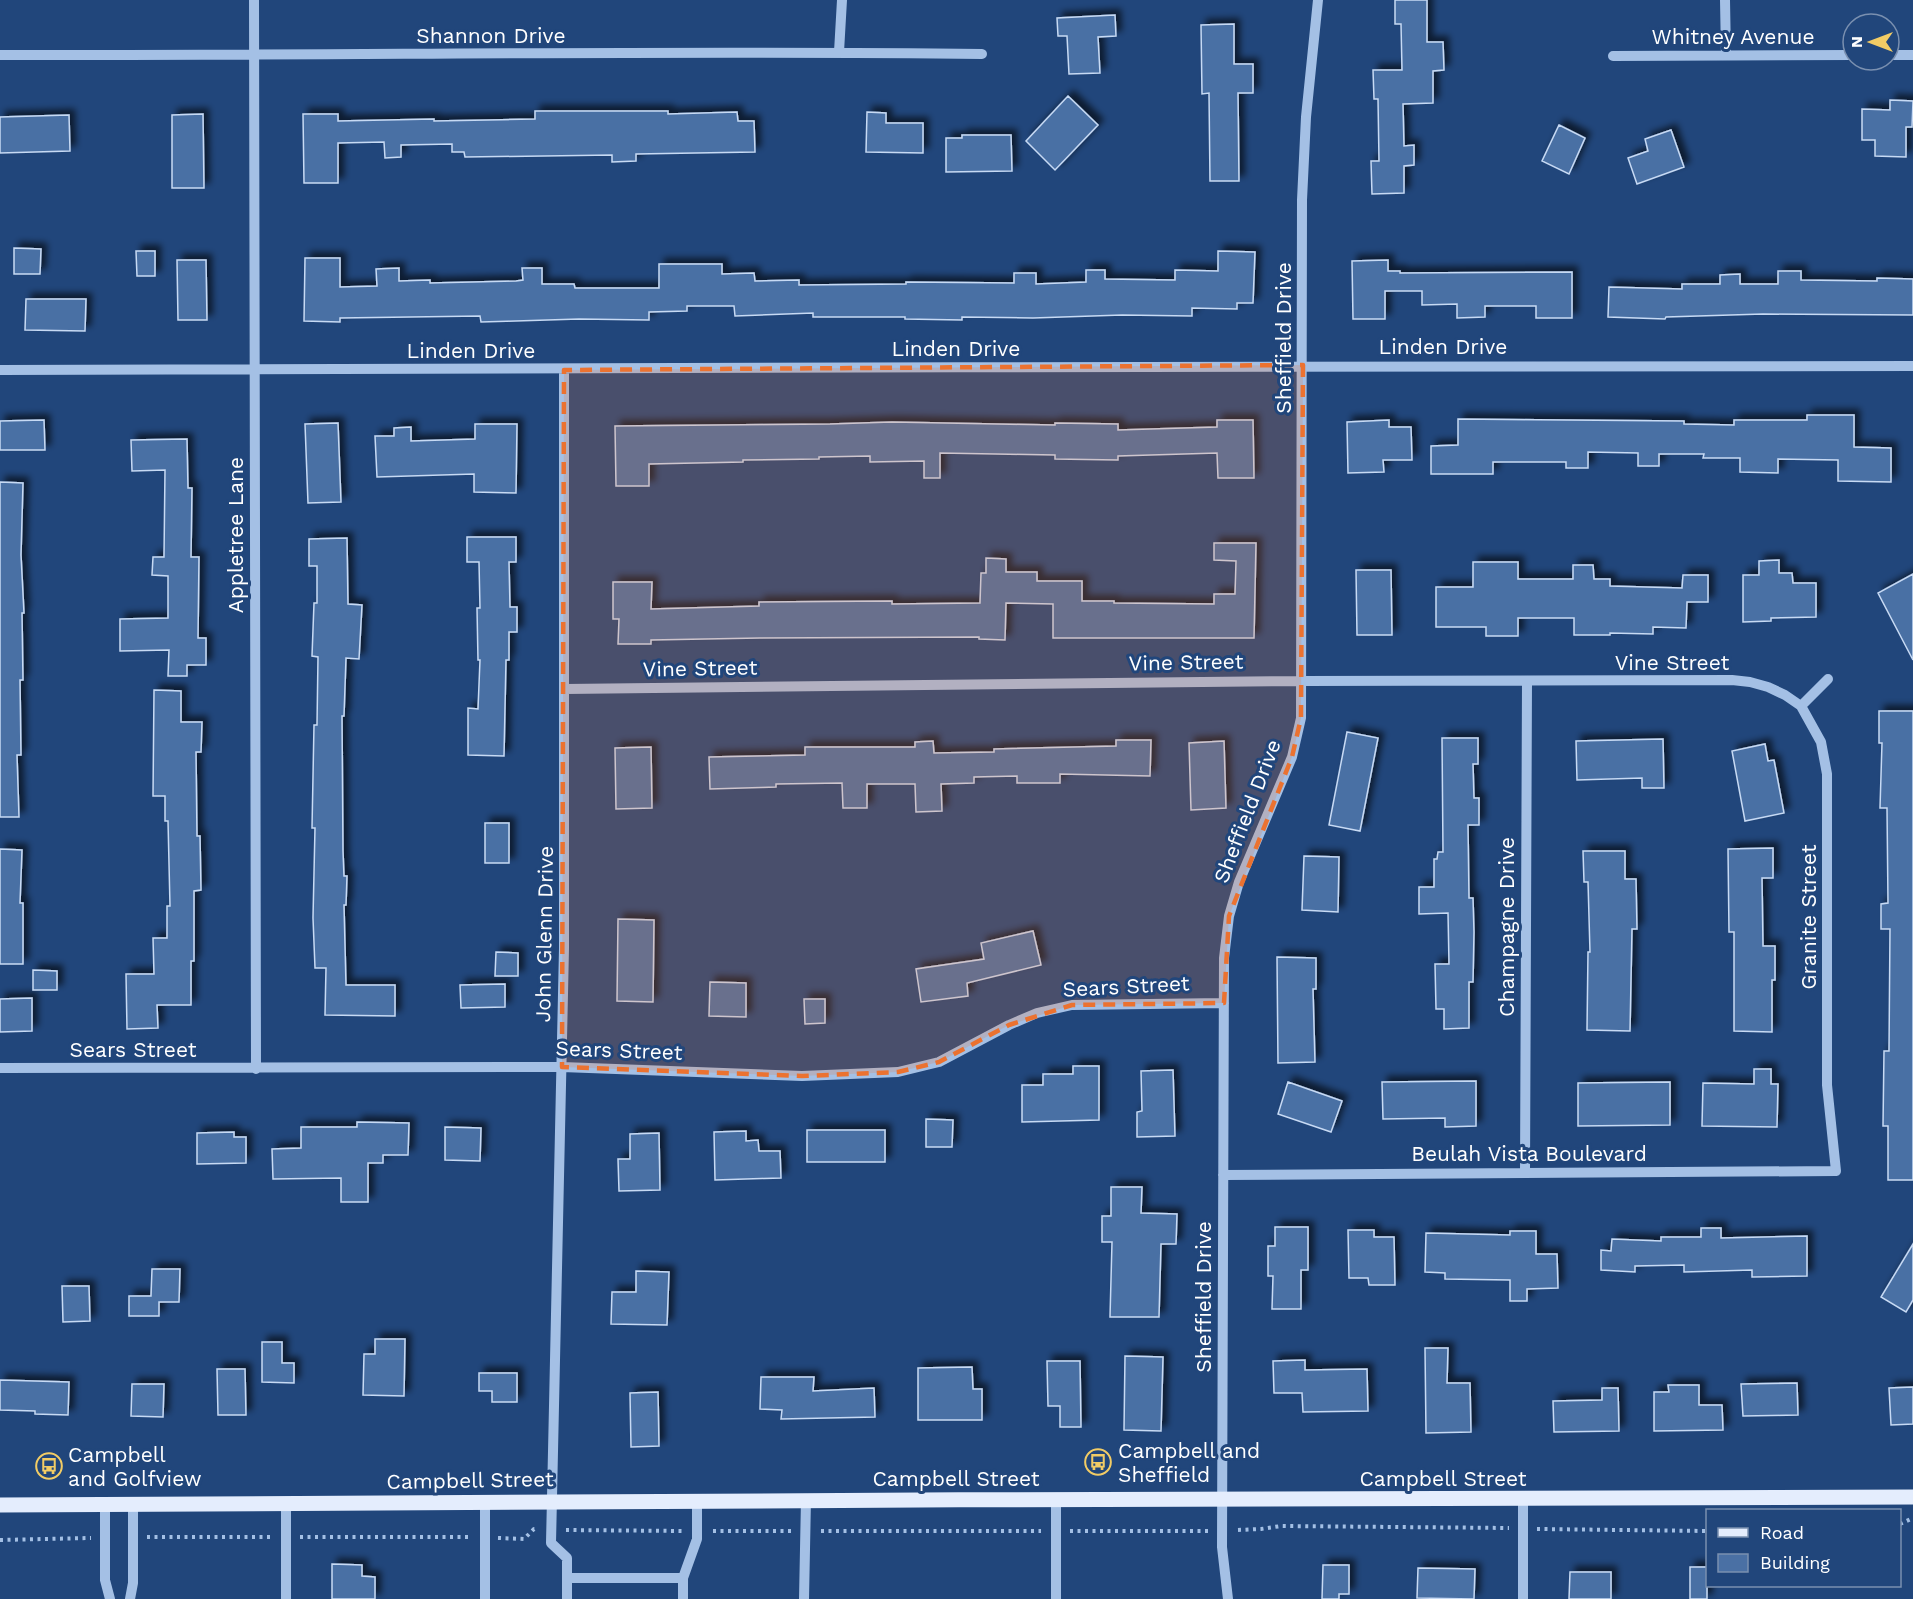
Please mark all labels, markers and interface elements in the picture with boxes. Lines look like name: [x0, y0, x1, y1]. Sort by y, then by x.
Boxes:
north arrow: [1841, 12, 1901, 72]
street label: Shannon Drive: [416, 23, 566, 48]
street label: Whitney Avenue: [1651, 24, 1815, 49]
text: N: [1847, 36, 1866, 48]
street label: Sheffield Drive: [1271, 262, 1296, 414]
street label: Linden Drive: [1379, 334, 1507, 359]
street label: Linden Drive: [892, 336, 1020, 361]
street label: Linden Drive: [407, 338, 535, 363]
street label: Appletree Lane: [223, 457, 248, 613]
street label: Vine Street: [1128, 648, 1244, 675]
street label: Vine Street: [1615, 650, 1730, 675]
street label: Vine Street: [642, 654, 758, 681]
street label: Sheffield Drive: [1208, 736, 1286, 886]
street label: Champagne Drive: [1494, 837, 1519, 1017]
street label: Granite Street: [1796, 844, 1821, 990]
street label: John Glenn Drive: [530, 845, 558, 1023]
street label: Sears Street: [1062, 970, 1190, 1002]
street label: Sears Street: [555, 1035, 683, 1065]
street label: Sears Street: [69, 1037, 197, 1062]
street label: Beulah Vista Boulevard: [1411, 1141, 1647, 1166]
street label: Sheffield Drive: [1191, 1221, 1216, 1373]
place label: Campbell and Sheffield: [1118, 1438, 1260, 1487]
place label: Campbell and Golfview: [68, 1442, 202, 1491]
bus stop icon: Campbell and Sheffield: [1083, 1447, 1113, 1477]
bus stop icon: Campbell and Golfview: [34, 1451, 64, 1481]
street label: Campbell Street: [386, 1466, 554, 1494]
street label: Campbell Street: [872, 1466, 1040, 1491]
street label: Campbell Street: [1359, 1466, 1527, 1491]
legend: [1706, 1509, 1901, 1587]
text: Road: [1760, 1522, 1804, 1543]
text: Building: [1760, 1552, 1830, 1573]

